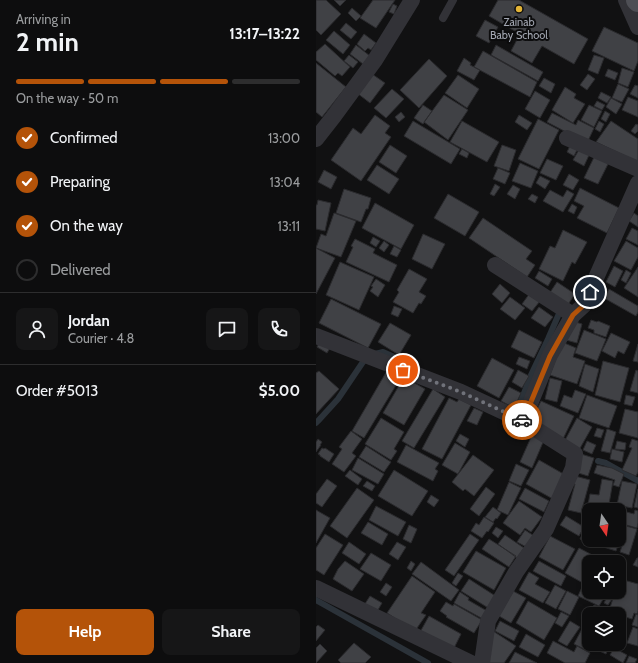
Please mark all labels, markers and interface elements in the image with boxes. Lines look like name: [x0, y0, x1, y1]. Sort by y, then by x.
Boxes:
marker: Zainab Baby School: [514, 4, 524, 14]
text: Arriving in: [16, 11, 71, 27]
place label: Zainab Baby School: [490, 15, 548, 42]
text: 13:17–13:22: [229, 25, 300, 43]
text: 2 min: [16, 26, 79, 58]
text: On the way · 50 m: [16, 90, 118, 106]
icon: check: [16, 127, 38, 149]
text: Confirmed: [50, 129, 118, 147]
text: 13:00: [268, 130, 300, 146]
icon: check: [16, 171, 38, 193]
text: Preparing: [50, 173, 110, 191]
text: 13:04: [269, 174, 300, 190]
icon: check: [16, 215, 38, 237]
text: On the way: [50, 217, 123, 235]
text: 13:11: [278, 218, 300, 234]
text: Delivered: [50, 261, 111, 279]
pin: [573, 275, 607, 309]
icon: home: [579, 281, 601, 303]
button: person: [16, 308, 58, 350]
button: chat: [206, 308, 248, 350]
button: phone: [258, 308, 300, 350]
text: Jordan: [68, 312, 110, 330]
text: Courier · 4.8: [68, 330, 134, 346]
pin: [386, 353, 420, 387]
icon: bag: [392, 359, 414, 381]
text: Order #5013: [16, 382, 98, 400]
text: $5.00: [259, 382, 300, 400]
courier: [502, 400, 542, 440]
icon: car: [511, 409, 533, 431]
north arrow: [582, 503, 626, 547]
map controls: [582, 503, 626, 651]
button: locate: [582, 555, 626, 599]
button: layers: [582, 607, 626, 651]
button: Help: [16, 609, 154, 655]
button: Share: [162, 609, 300, 655]

